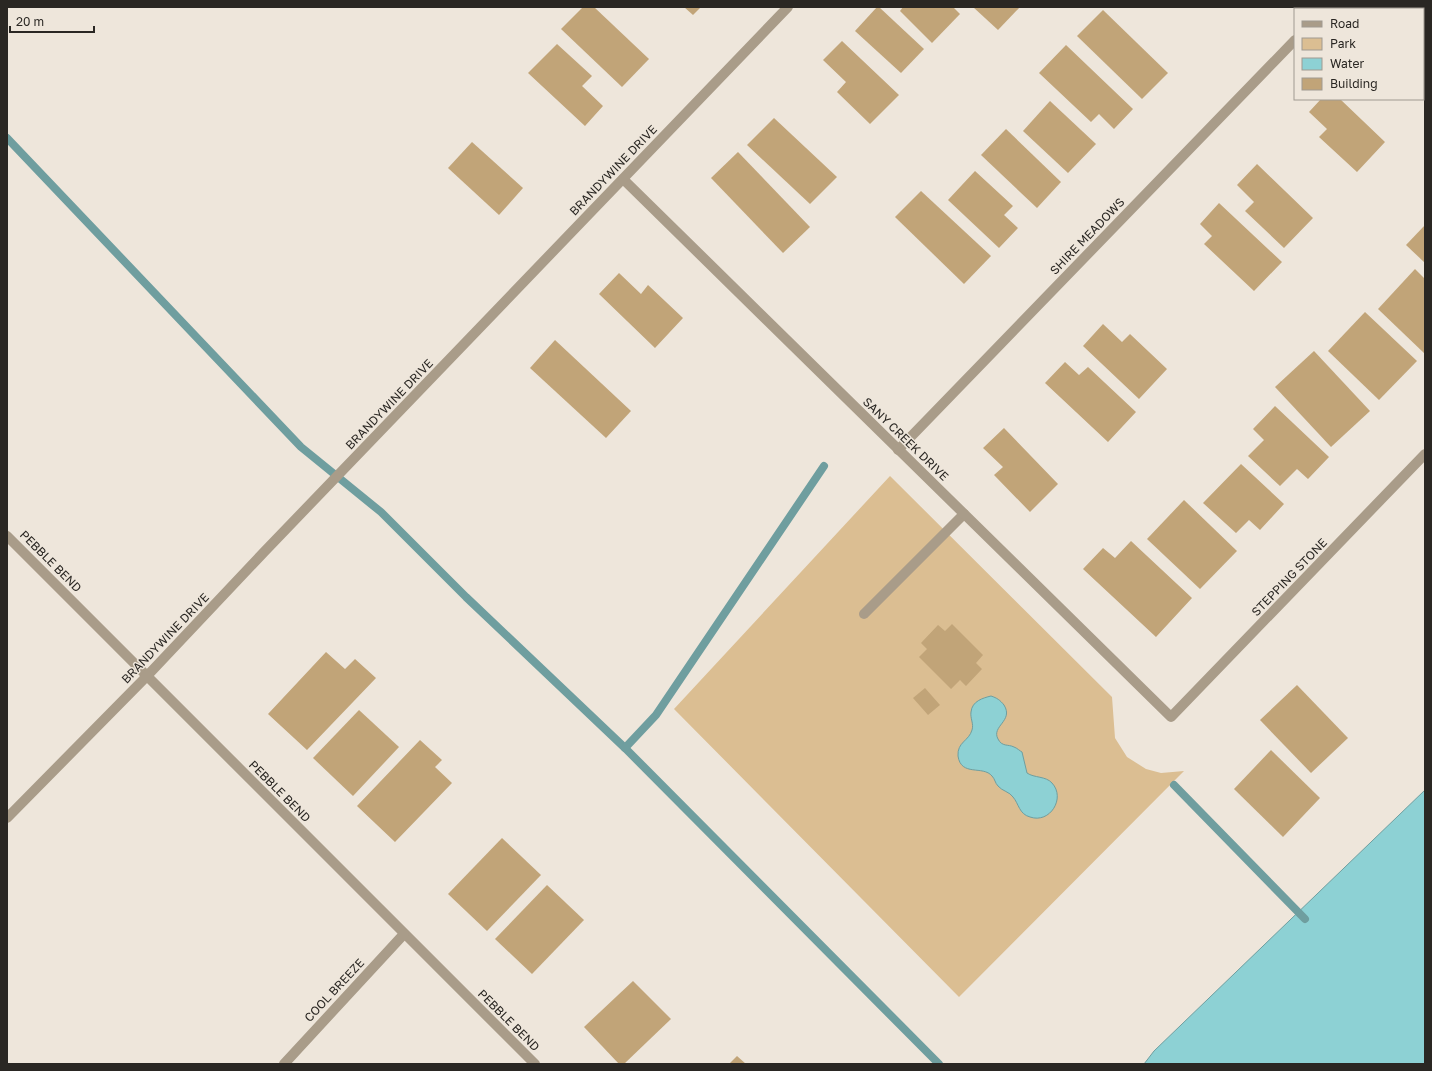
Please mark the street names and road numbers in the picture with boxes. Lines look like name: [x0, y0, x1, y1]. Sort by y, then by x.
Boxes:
street label: BRANDYWINE DRIVE: [566, 122, 660, 218]
street label: SHIRE MEADOWS: [1047, 194, 1128, 278]
street label: BRANDYWINE DRIVE: [342, 356, 436, 452]
street label: SANY CREEK DRIVE: [860, 394, 952, 484]
street label: PEBBLE BEND: [17, 527, 85, 595]
street label: STEPPING STONE: [1248, 535, 1330, 619]
street label: BRANDYWINE DRIVE: [118, 590, 212, 686]
street label: PEBBLE BEND: [246, 757, 314, 825]
street label: COOL BREEZE: [301, 955, 367, 1025]
street label: PEBBLE BEND: [475, 986, 543, 1054]

